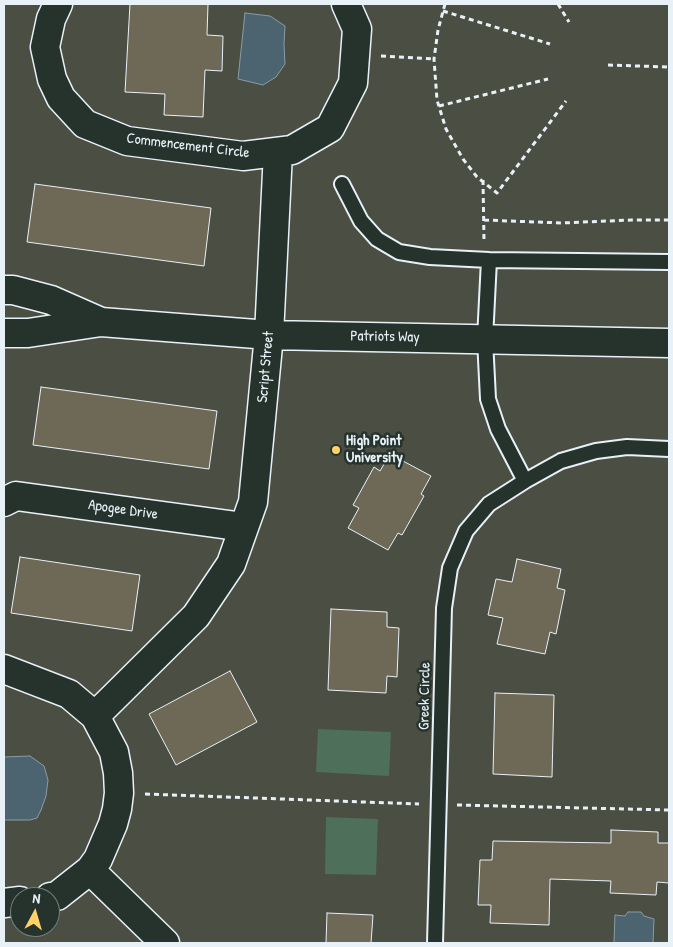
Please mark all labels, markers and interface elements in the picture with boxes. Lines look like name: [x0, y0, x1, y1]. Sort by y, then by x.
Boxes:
street label: Commencement Circle: [125, 130, 251, 162]
street label: Patriots Way: [350, 327, 420, 347]
street label: Script Street: [254, 330, 278, 404]
place label: High Point University: [346, 432, 403, 467]
marker: High Point University: [330, 444, 342, 456]
street label: Apogee Drive: [87, 496, 159, 524]
street label: Greek Circle: [415, 662, 435, 730]
north arrow: [10, 887, 60, 937]
text: N: [32, 888, 41, 907]

